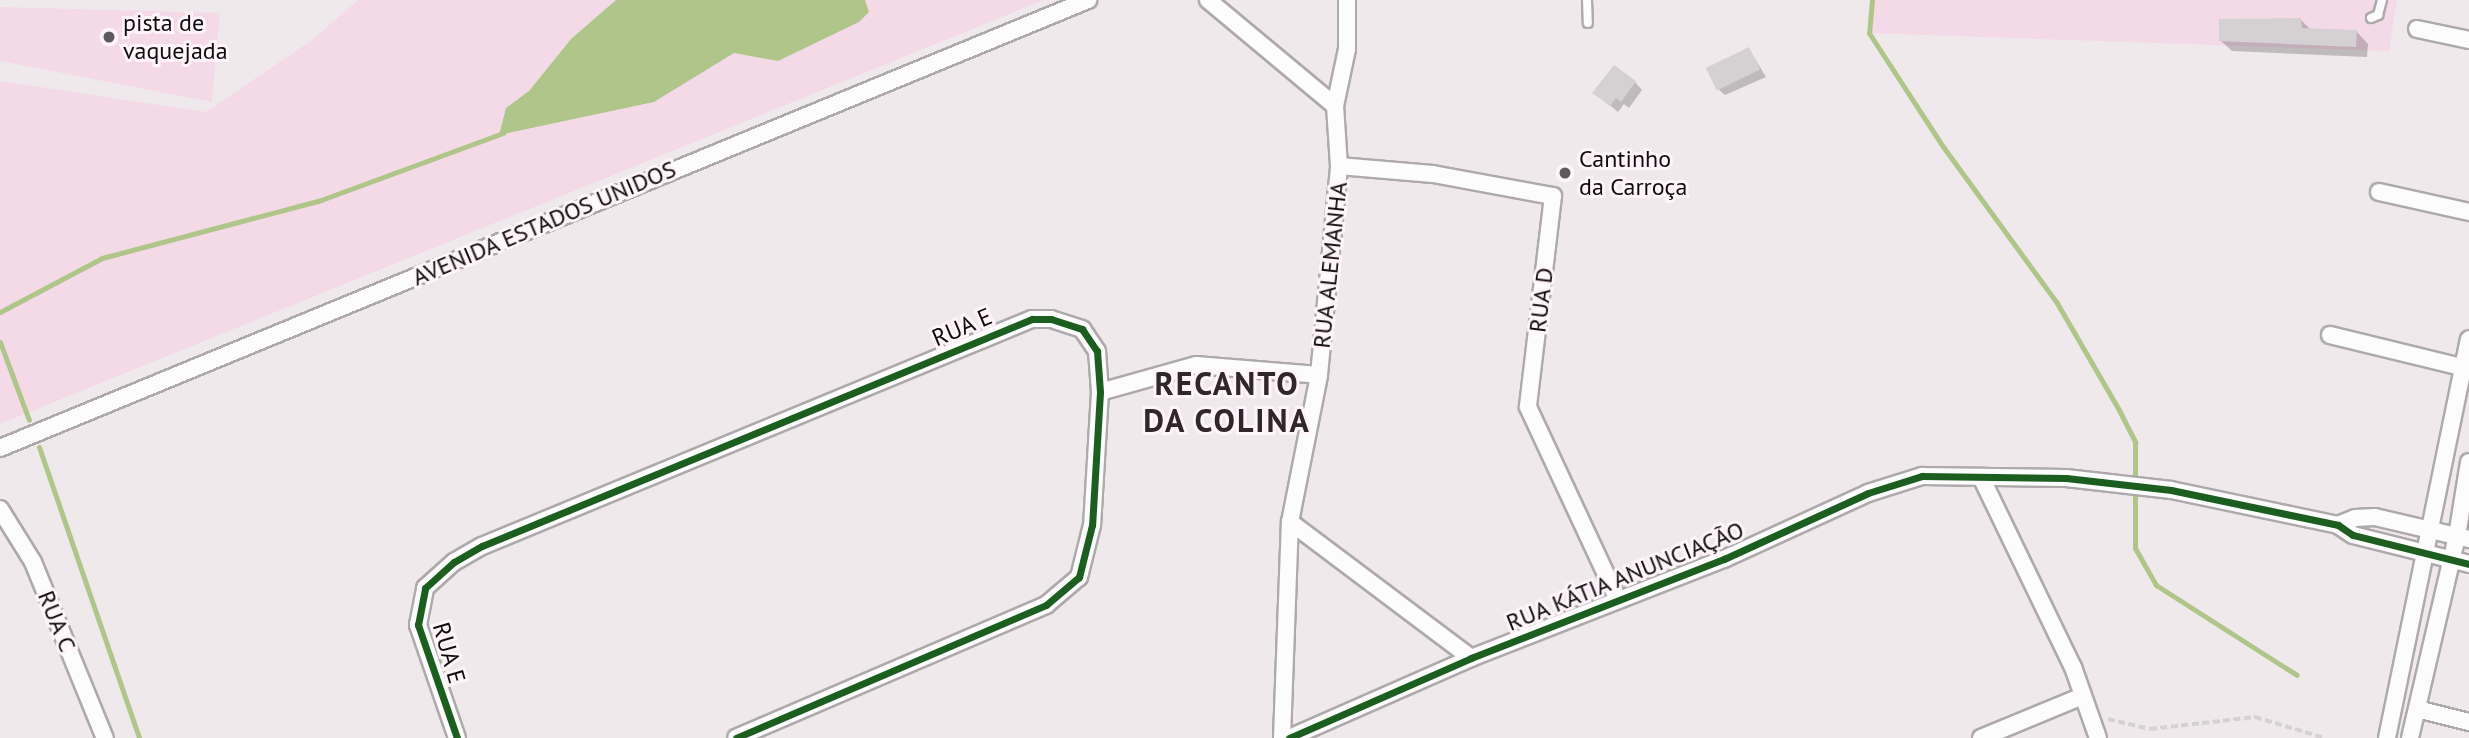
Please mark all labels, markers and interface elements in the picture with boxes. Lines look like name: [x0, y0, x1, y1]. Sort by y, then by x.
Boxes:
place label: pista de vaquejada: [123, 9, 228, 65]
marker: pista de vaquejada: [101, 29, 117, 45]
place label: Cantinho da Carroça: [1579, 145, 1687, 201]
street label: AVENIDA ESTADOS UNIDOS: [407, 154, 681, 292]
marker: Cantinho da Carroça: [1557, 165, 1573, 181]
street label: RUA ALEMANHA: [1307, 179, 1353, 351]
street label: RUA D: [1523, 265, 1559, 335]
street label: RUA E: [927, 301, 997, 353]
district label: RECANTO DA COLINA: [1143, 365, 1311, 440]
street label: RUA KÁTIA ANUNCIAÇÃO: [1501, 515, 1749, 637]
street label: RUA C: [32, 586, 82, 656]
street label: RUA E: [426, 619, 472, 687]

